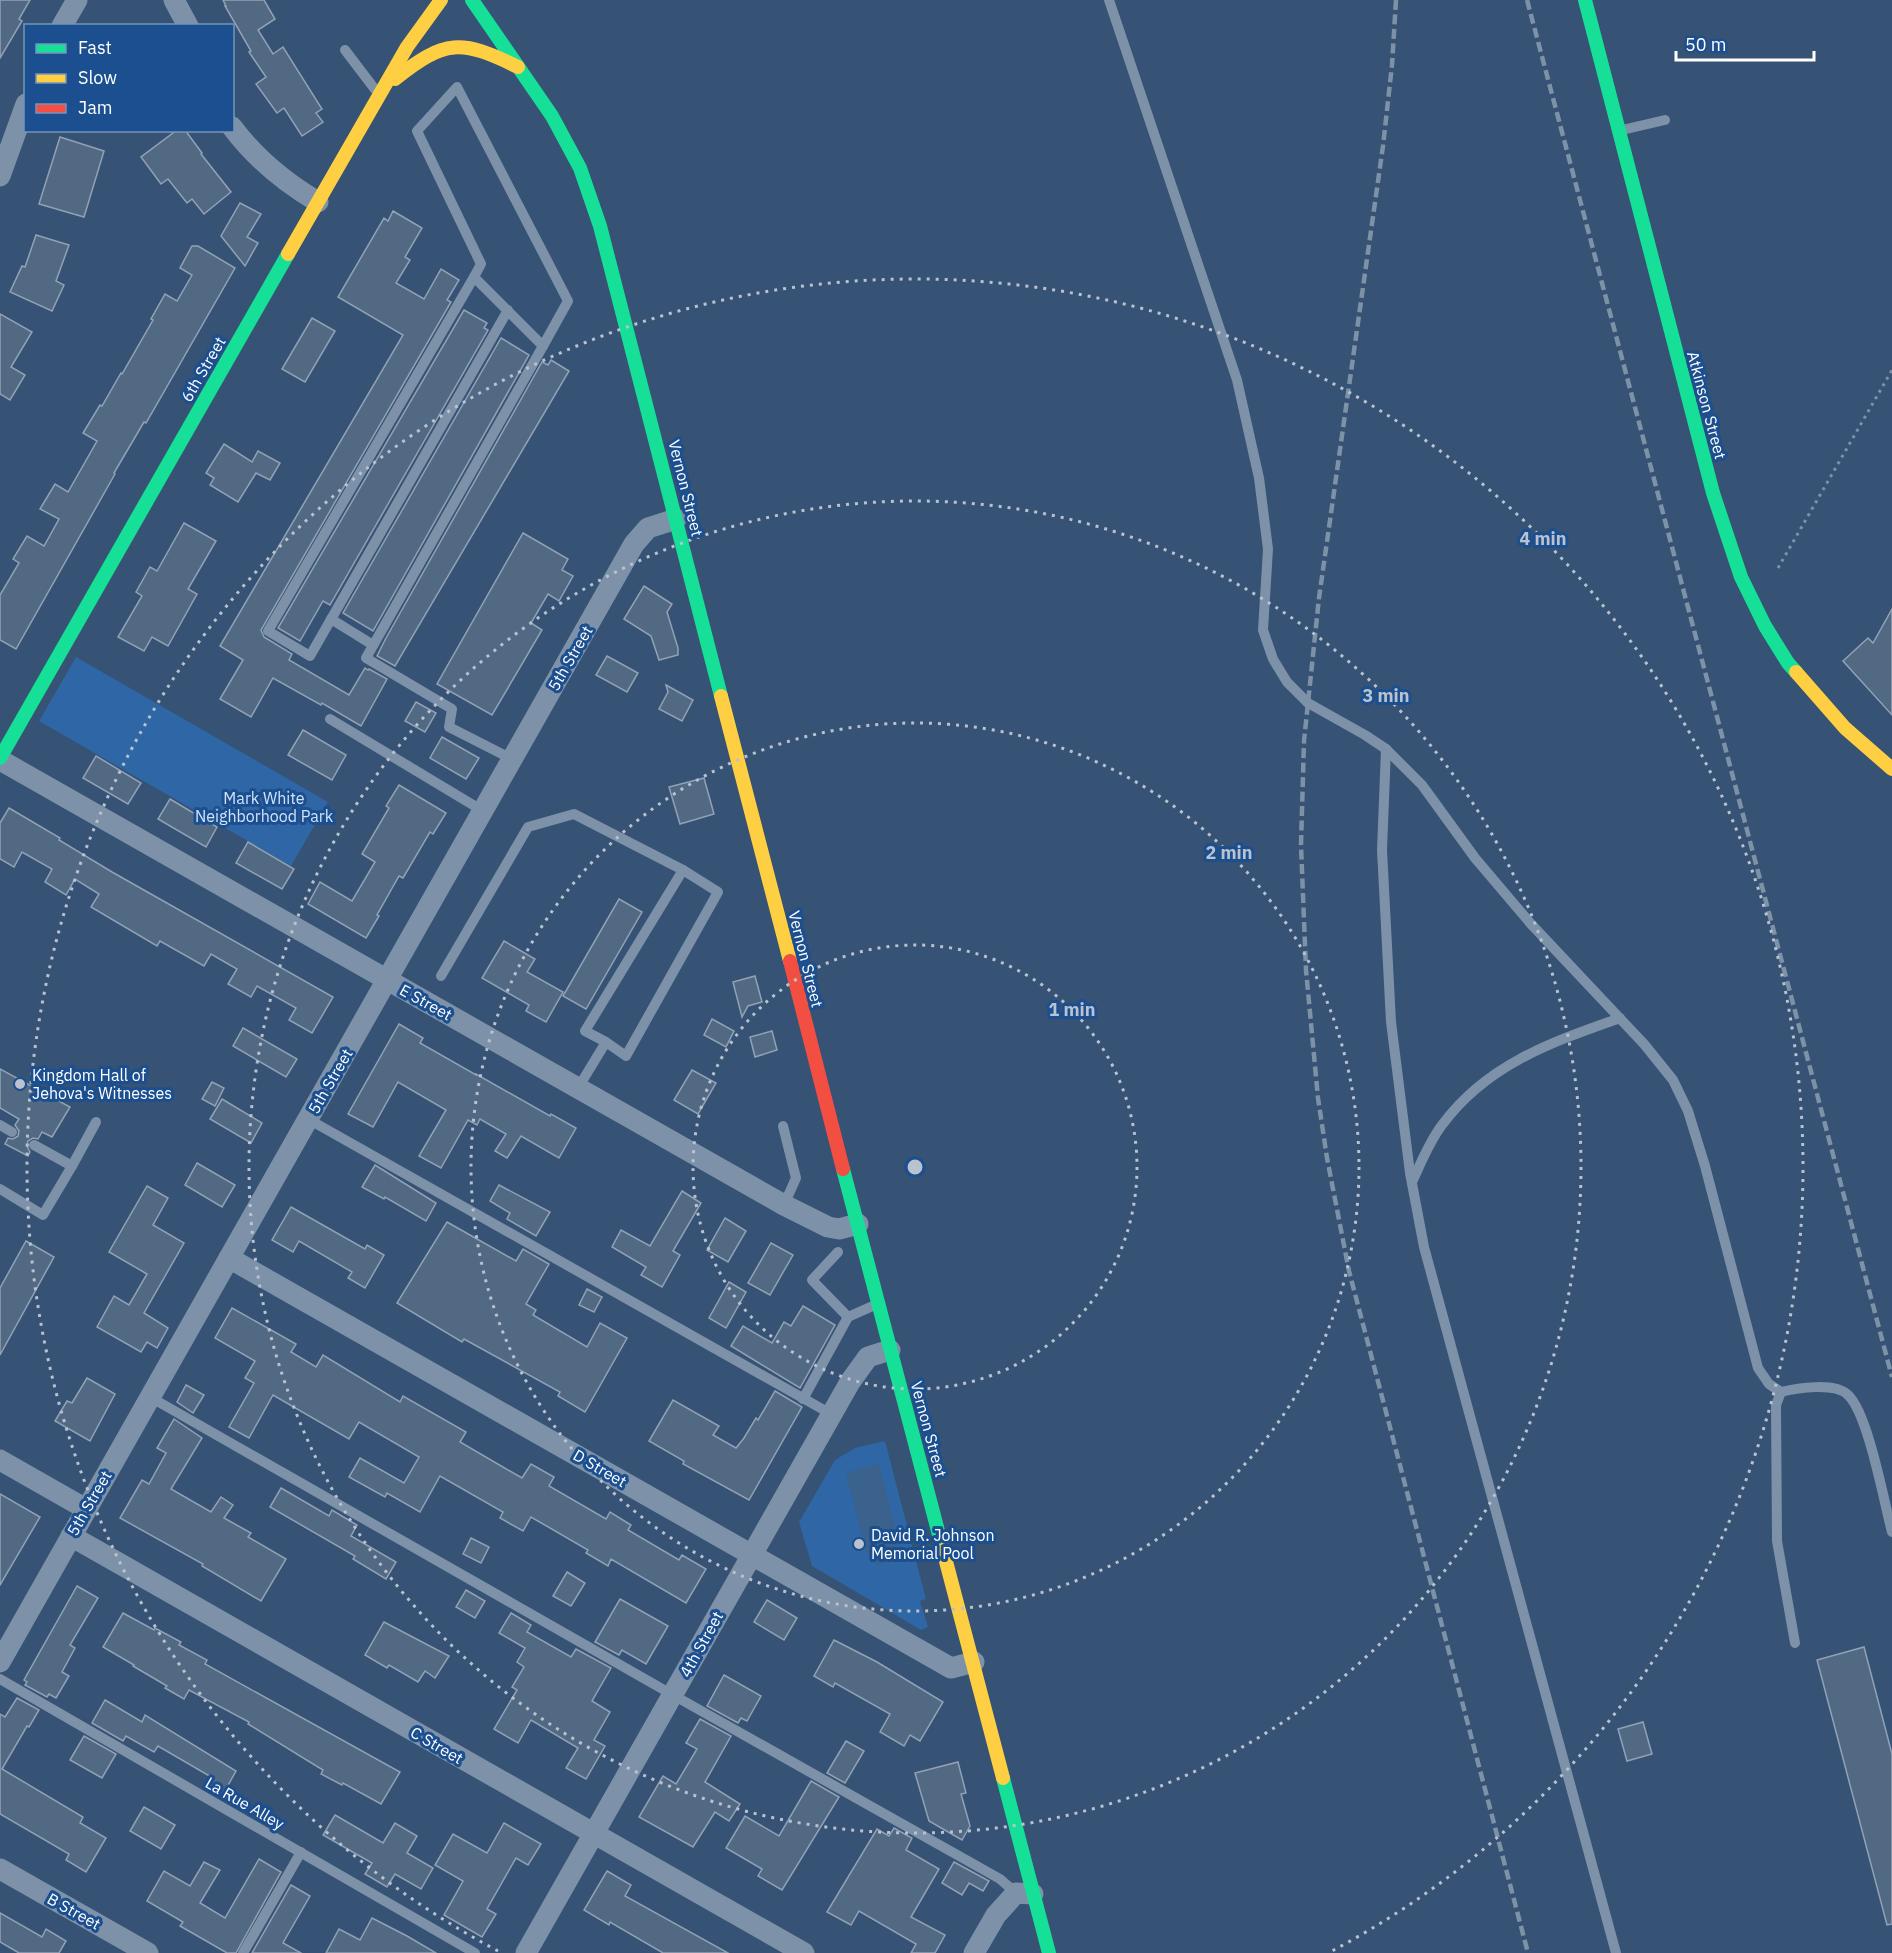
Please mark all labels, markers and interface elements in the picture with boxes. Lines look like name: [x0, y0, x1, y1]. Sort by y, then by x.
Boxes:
legend: [24, 24, 234, 132]
scale bar: [1676, 24, 1814, 62]
text: 50 m: [1685, 33, 1727, 56]
text: Fast: [78, 36, 112, 59]
text: Slow: [78, 66, 117, 89]
text: Jam: [78, 96, 113, 119]
street label: 6th Street: [176, 333, 230, 405]
street label: Atkinson Street: [1683, 349, 1731, 461]
street label: Vernon Street: [664, 438, 708, 538]
text: 4 min: [1519, 527, 1567, 550]
street label: 5th Street: [543, 622, 597, 694]
text: 3 min: [1362, 684, 1410, 707]
park label: Mark White Neighborhood Park: [195, 788, 334, 826]
text: 2 min: [1205, 841, 1253, 864]
street label: Vernon Street: [784, 909, 828, 1009]
street label: E Street: [396, 979, 456, 1025]
text: 1 min: [1048, 998, 1096, 1021]
street label: 5th Street: [303, 1045, 357, 1117]
place label: Kingdom Hall of Jehova's Witnesses: [32, 1065, 172, 1103]
marker: Kingdom Hall of Jehova's Witnesses: [13, 1077, 27, 1091]
centre of rings: [905, 1157, 925, 1177]
street label: Vernon Street: [907, 1379, 951, 1479]
street label: D Street: [570, 1445, 630, 1491]
street label: 5th Street: [62, 1467, 116, 1539]
place label: David R. Johnson Memorial Pool: [871, 1525, 995, 1563]
marker: David R. Johnson Memorial Pool: [852, 1537, 866, 1551]
street label: 4th Street: [675, 1608, 727, 1680]
street label: C Street: [407, 1722, 467, 1768]
street label: La Rue Alley: [202, 1772, 288, 1834]
street label: B Street: [44, 1888, 104, 1934]

